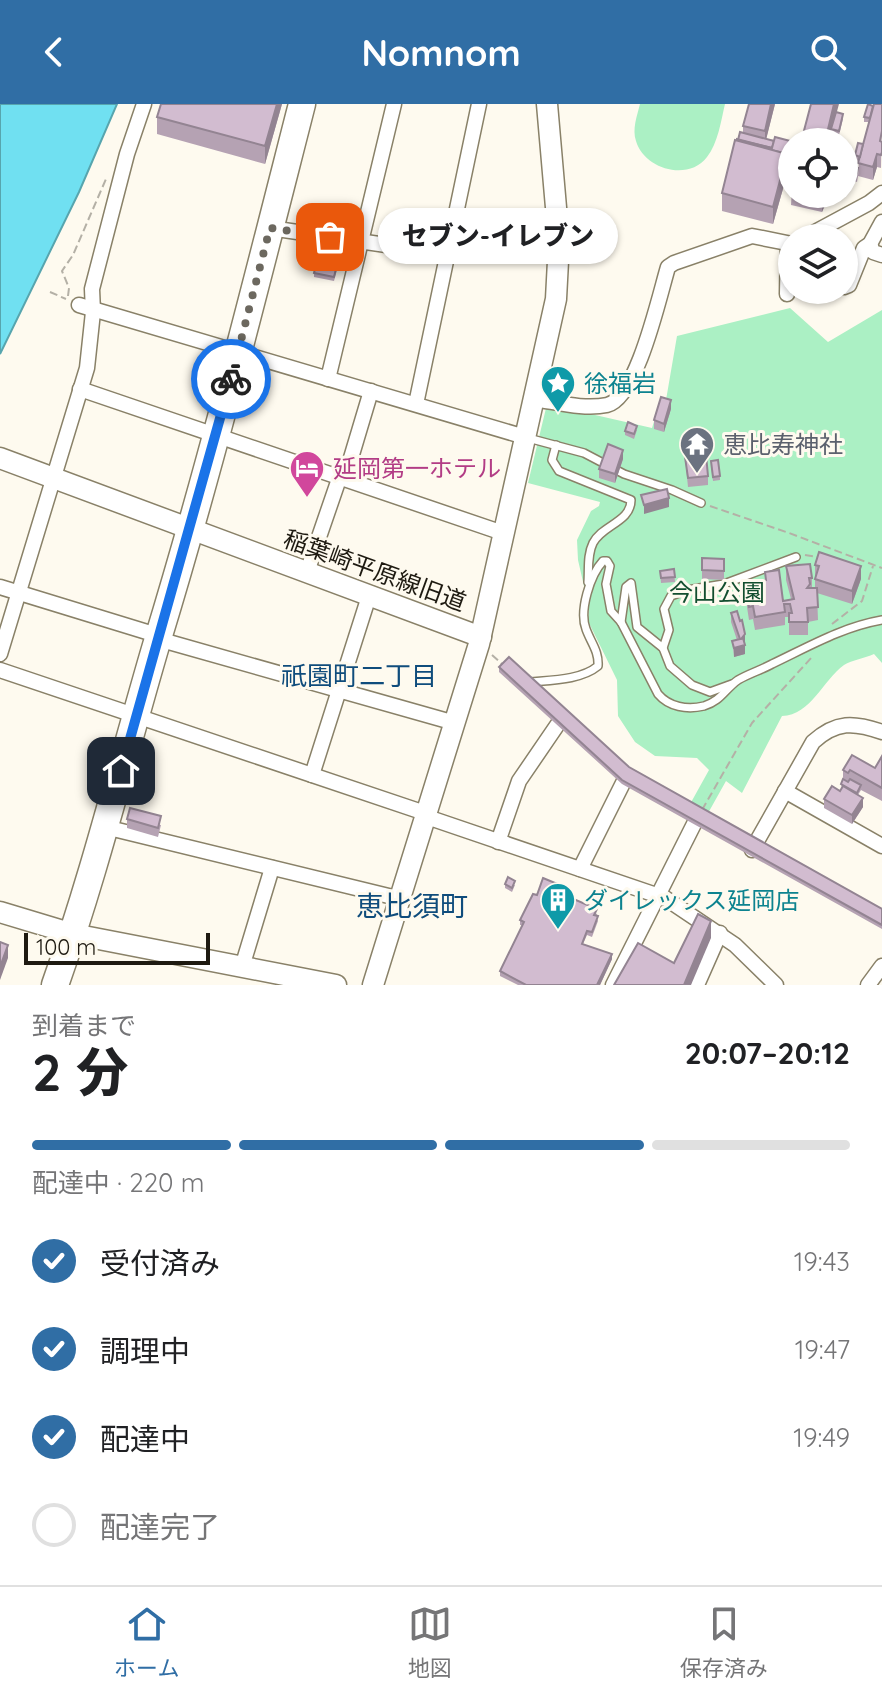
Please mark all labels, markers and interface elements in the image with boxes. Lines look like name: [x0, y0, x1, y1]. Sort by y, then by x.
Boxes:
icon: back: [32, 30, 76, 74]
text: Nomnom: [361, 30, 521, 75]
icon: search: [806, 30, 850, 74]
map controls: [778, 128, 858, 304]
button: locate: [778, 128, 858, 208]
pin: [296, 203, 364, 271]
callout: セブン-イレブン: [378, 209, 618, 265]
icon: bag: [308, 215, 352, 259]
text: セブン-イレブン: [402, 219, 594, 252]
button: layers: [778, 224, 858, 304]
courier: [191, 339, 271, 419]
icon: bike: [209, 357, 253, 401]
place icon: 徐福岩: [539, 364, 577, 414]
place label: 徐福岩: [584, 368, 656, 398]
temple icon: 恵比寿神社: [678, 425, 716, 475]
place label: 恵比寿神社: [723, 429, 843, 459]
hotel icon: 延岡第一ホテル: [288, 449, 326, 499]
place label: 延岡第一ホテル: [333, 453, 501, 483]
street label: 稲葉崎平原線旧道: [280, 523, 470, 617]
park label: 今山公園: [669, 577, 765, 607]
district label: 祇園町二丁目: [281, 659, 437, 692]
pin: [87, 737, 155, 805]
icon: home: [99, 749, 143, 793]
building icon: ダイレックス延岡店: [539, 881, 577, 931]
place label: ダイレックス延岡店: [584, 885, 799, 915]
district label: 恵比須町: [356, 888, 468, 923]
scale bar: [24, 929, 210, 965]
text: 100 m: [36, 933, 96, 961]
text: 到着まで: [32, 1009, 136, 1042]
text: 20:07–20:12: [685, 1034, 850, 1072]
text: 2 分: [32, 1039, 128, 1104]
text: 配達中 · 220 m: [32, 1166, 204, 1199]
icon: check: [32, 1239, 76, 1283]
text: 受付済み: [100, 1244, 220, 1282]
text: 19:43: [794, 1245, 850, 1278]
icon: check: [32, 1327, 76, 1371]
text: 調理中: [100, 1332, 190, 1370]
text: 19:47: [795, 1333, 850, 1366]
icon: check: [32, 1415, 76, 1459]
text: 配達中: [100, 1420, 190, 1458]
text: 19:49: [793, 1421, 850, 1454]
text: 配達完了: [100, 1508, 220, 1546]
tab: ホーム: [114, 1602, 179, 1682]
tab: 地図: [408, 1602, 452, 1682]
tab: 保存済み: [680, 1602, 768, 1682]

